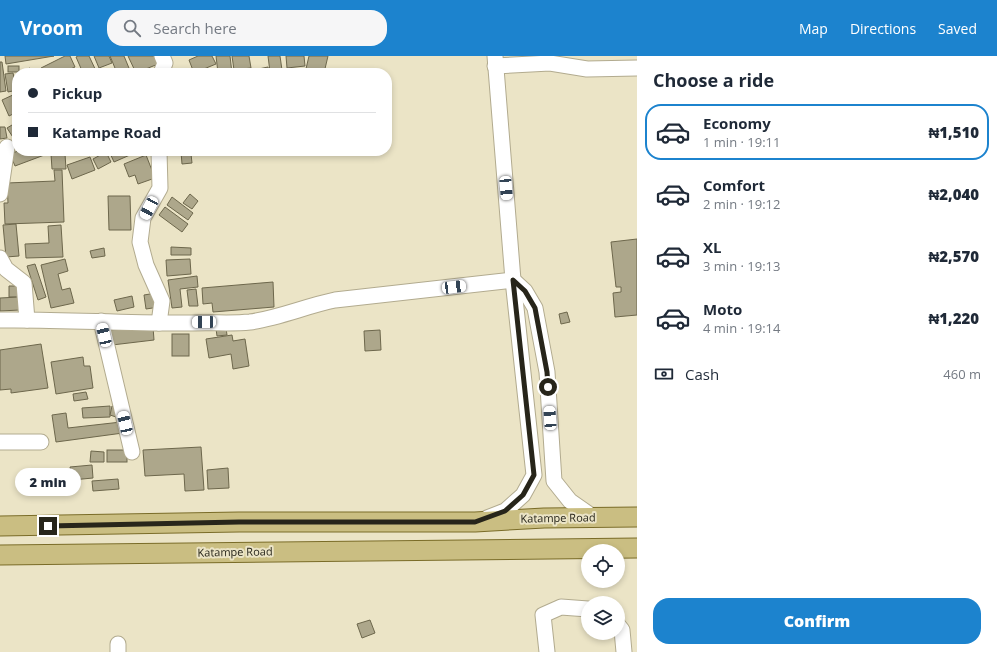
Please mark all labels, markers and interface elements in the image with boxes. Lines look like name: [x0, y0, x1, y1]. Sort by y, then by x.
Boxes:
search box: [107, 10, 387, 46]
text: Vroom: [20, 15, 83, 41]
icon: search: [121, 17, 143, 39]
text: Search here: [153, 18, 237, 38]
text: Map: [799, 19, 828, 38]
text: Directions: [850, 19, 916, 38]
text: Saved: [938, 19, 977, 38]
text: Choose a ride: [653, 68, 774, 92]
text: Pickup: [52, 83, 102, 103]
text: Economy: [703, 113, 771, 133]
icon: car: [655, 114, 691, 150]
text: Katampe Road: [52, 122, 161, 142]
text: ₦1,510: [928, 122, 979, 142]
text: 1 min · 19:11: [703, 133, 780, 151]
text: Comfort: [703, 175, 765, 195]
car: [499, 176, 513, 200]
icon: car: [655, 176, 691, 212]
text: ₦2,040: [928, 184, 979, 204]
car: [138, 195, 160, 221]
text: 2 min · 19:12: [703, 195, 780, 213]
text: XL: [703, 237, 721, 257]
icon: car: [655, 238, 691, 274]
text: ₦2,570: [928, 246, 979, 266]
text: 3 min · 19:13: [703, 257, 780, 275]
car: [441, 280, 467, 294]
text: Moto: [703, 299, 742, 319]
icon: car: [655, 300, 691, 336]
text: ₦1,220: [928, 308, 979, 328]
car: [192, 316, 216, 328]
text: 4 min · 19:14: [703, 319, 780, 337]
car: [95, 322, 113, 348]
icon: cash: [653, 363, 675, 385]
text: Cash: [685, 364, 719, 384]
text: 460 m: [943, 365, 981, 383]
route start: [539, 378, 557, 396]
car: [543, 406, 557, 430]
car: [116, 410, 134, 436]
callout: 2 min: [15, 468, 81, 496]
text: 2 min: [30, 473, 66, 491]
street label: Katampe Road: [520, 509, 596, 526]
route end: [39, 517, 57, 535]
street label: Katampe Road: [197, 543, 273, 560]
map controls: [581, 544, 625, 640]
button: locate: [581, 544, 625, 588]
button: layers: [581, 596, 625, 640]
button: Confirm: [653, 598, 981, 644]

